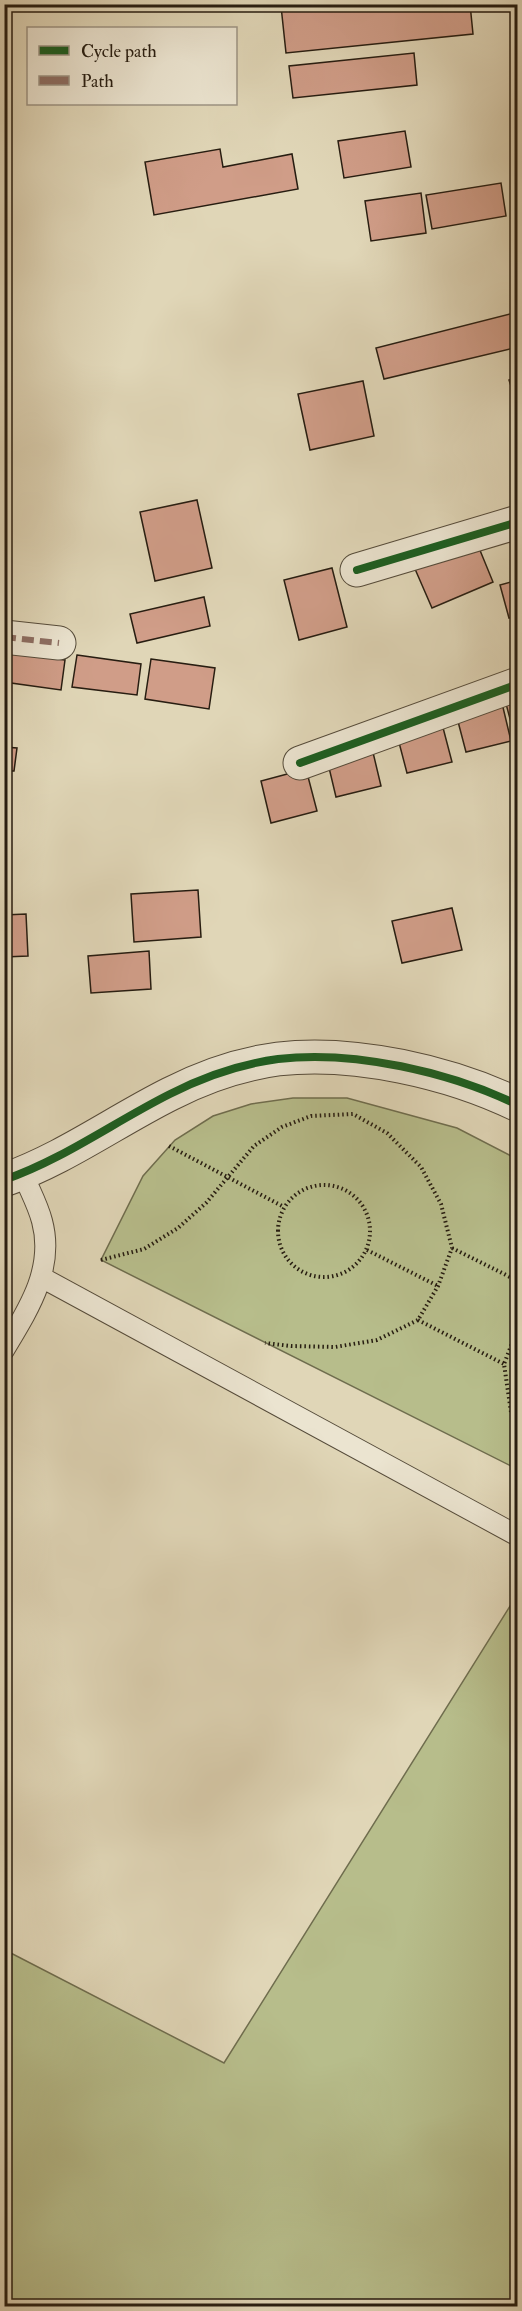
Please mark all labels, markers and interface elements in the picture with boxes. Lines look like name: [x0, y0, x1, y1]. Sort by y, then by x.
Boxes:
legend: [27, 27, 237, 105]
text: Cycle path: [81, 40, 157, 63]
text: Path: [81, 70, 114, 93]

